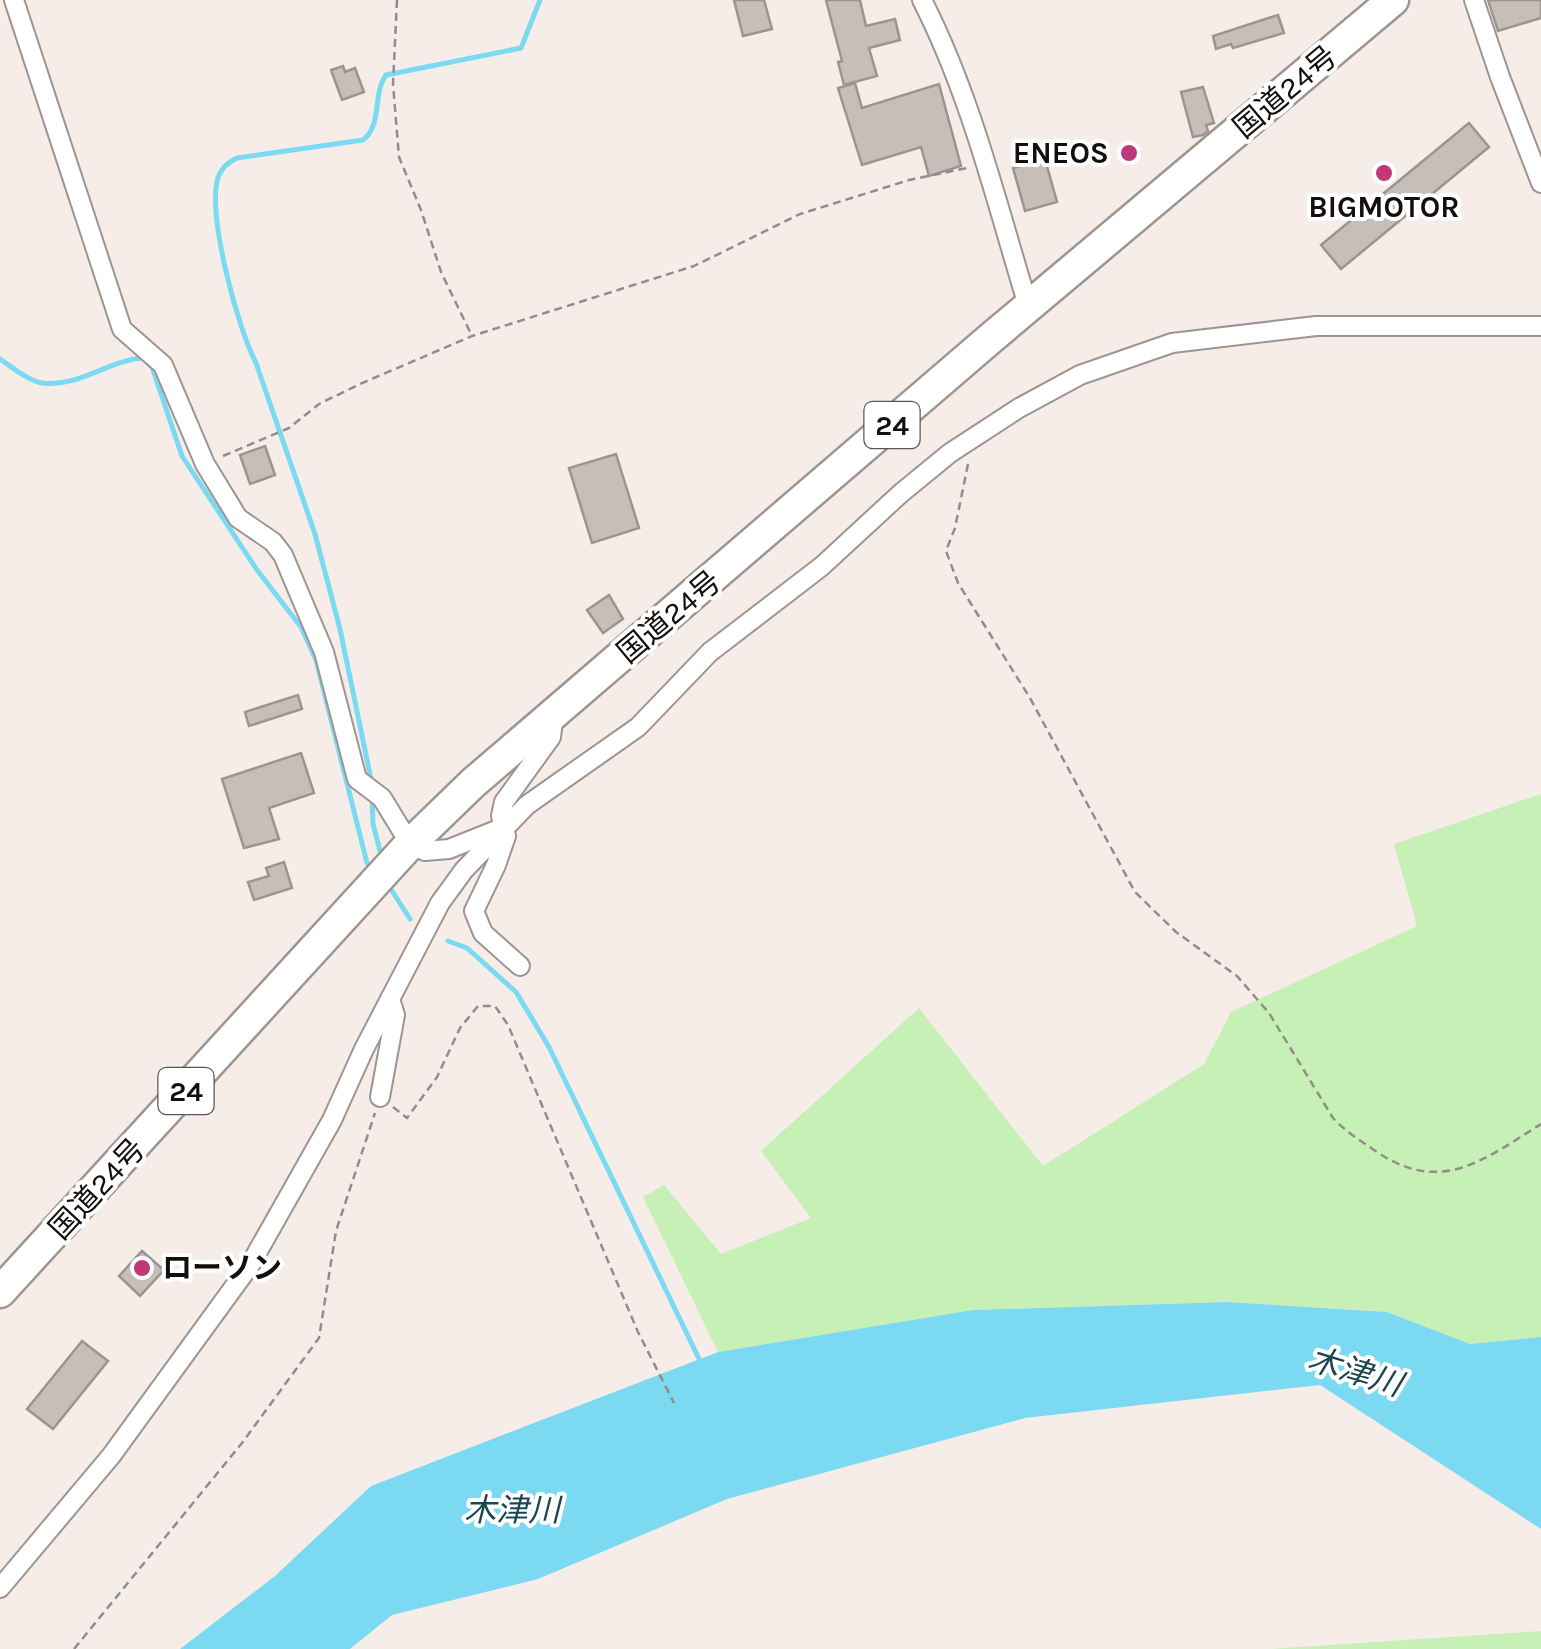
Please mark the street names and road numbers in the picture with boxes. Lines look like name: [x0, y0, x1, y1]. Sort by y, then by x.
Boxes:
street label: 国道24号: [1226, 38, 1344, 146]
road number: 24: [864, 402, 920, 448]
street label: 国道24号: [610, 563, 728, 671]
road number: 24: [158, 1068, 214, 1114]
street label: 国道24号: [42, 1131, 152, 1247]

